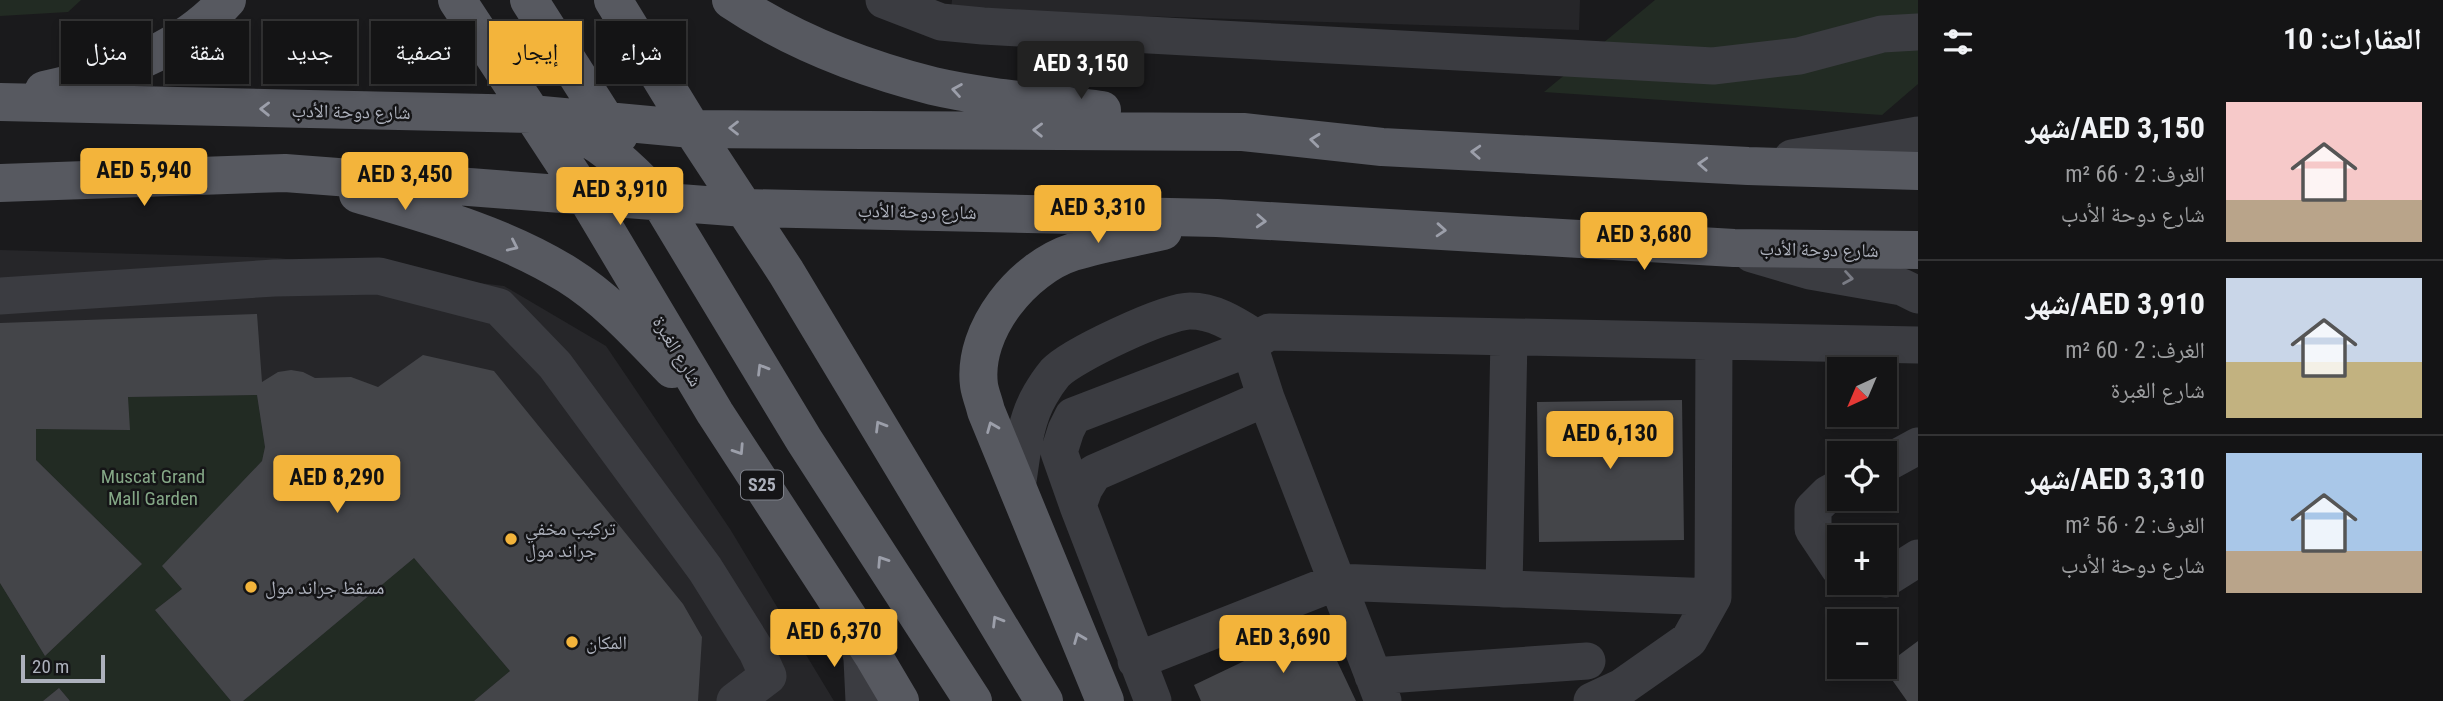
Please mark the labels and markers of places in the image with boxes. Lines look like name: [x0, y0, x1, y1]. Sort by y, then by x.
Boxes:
pin: AED 3,150: [1001, 42, 1161, 101]
pin: AED 5,940: [64, 148, 224, 208]
pin: AED 3,450: [325, 152, 485, 212]
pin: AED 3,910: [540, 168, 700, 227]
pin: AED 3,310: [1018, 186, 1178, 245]
pin: AED 3,680: [1564, 212, 1724, 272]
pin: AED 6,130: [1530, 412, 1690, 471]
pin: AED 8,290: [257, 456, 417, 515]
place label: تركيب مخفي جراند مول: [525, 517, 616, 562]
marker: تركيب مخفي جراند مول: [503, 531, 519, 547]
place label: مسقط جراند مول: [265, 576, 384, 599]
marker: مسقط جراند مول: [243, 579, 259, 595]
pin: AED 6,370: [754, 610, 914, 669]
pin: AED 3,690: [1203, 616, 1363, 675]
place label: المكان: [586, 631, 627, 654]
marker: المكان: [564, 634, 580, 650]

